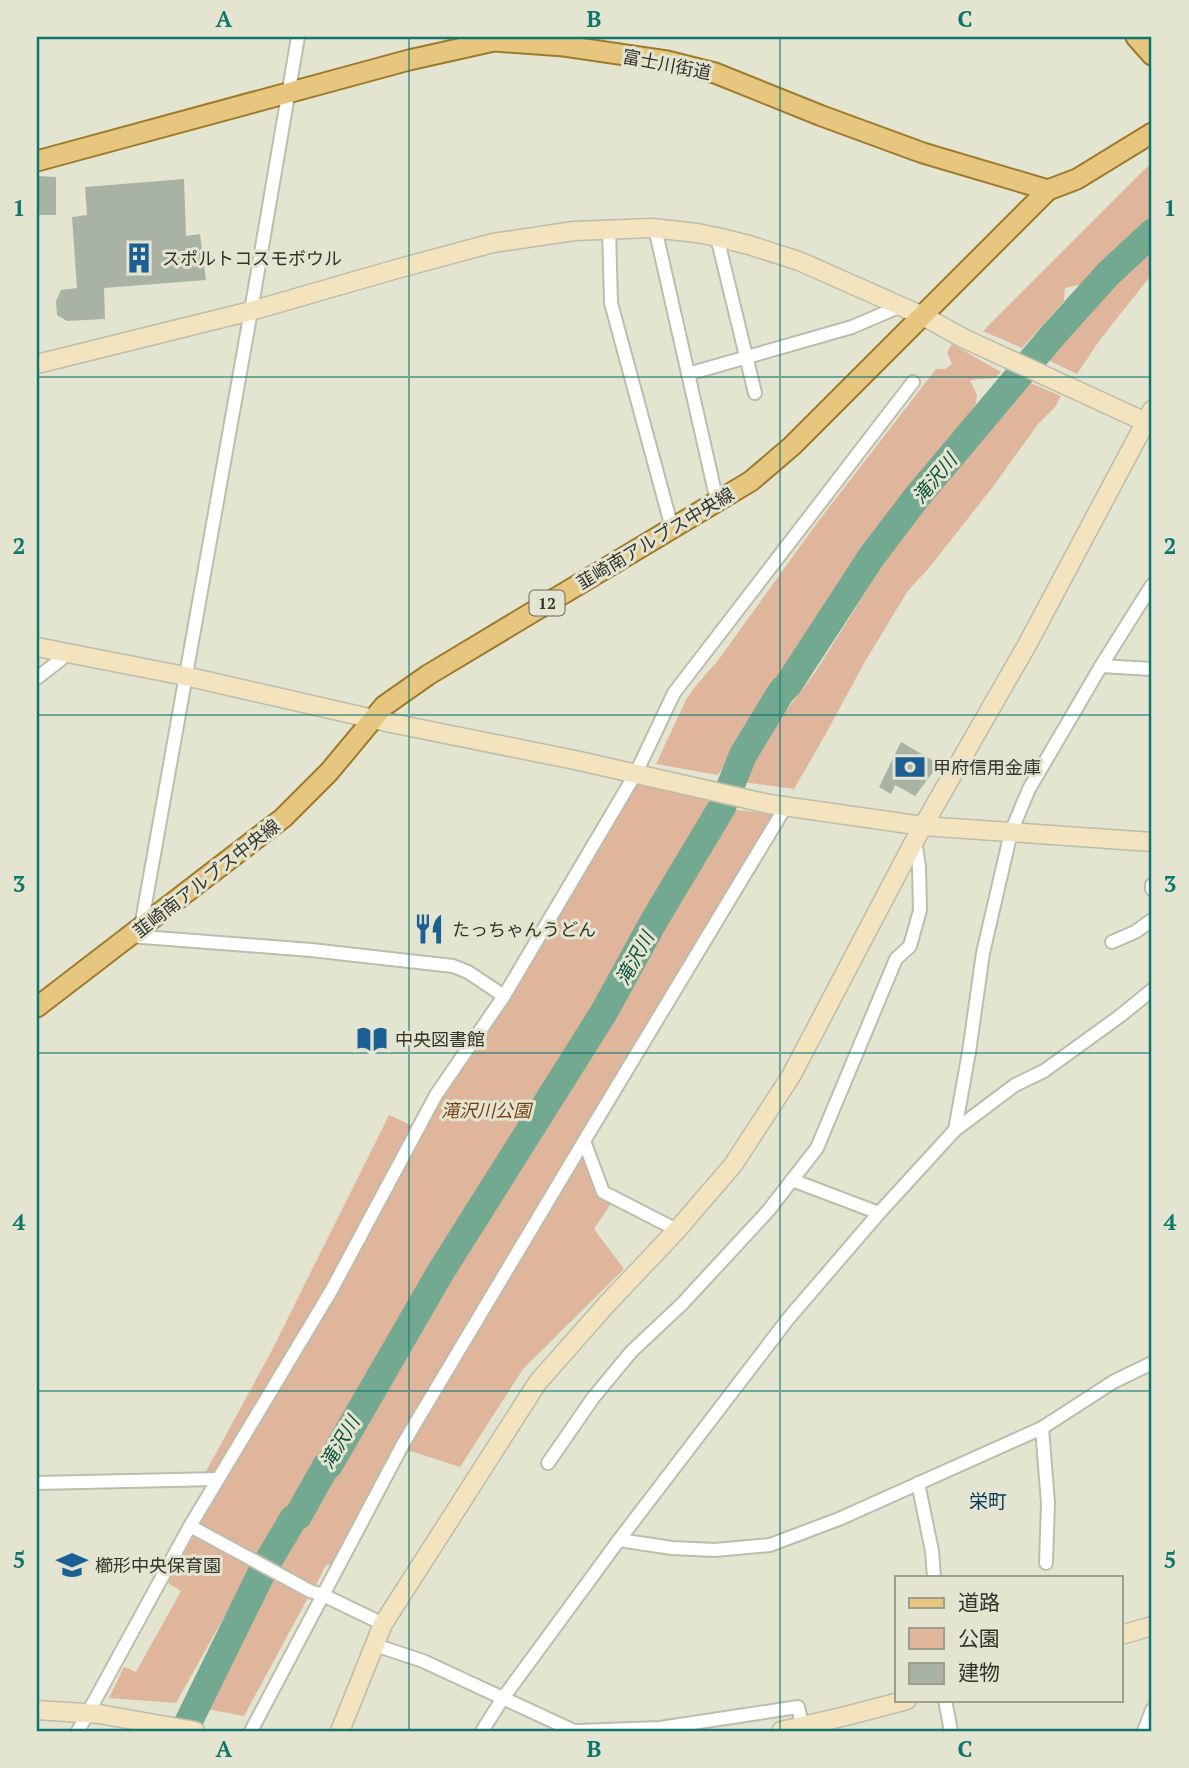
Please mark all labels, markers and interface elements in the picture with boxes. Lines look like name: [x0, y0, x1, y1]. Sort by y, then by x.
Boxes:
text: A: [216, 3, 233, 34]
text: B: [587, 3, 602, 34]
text: C: [958, 3, 973, 34]
street label: 富士川街道: [621, 44, 713, 84]
text: 1: [13, 192, 26, 223]
text: 1: [1164, 192, 1177, 223]
building icon: スポルトコスモボウル: [122, 241, 156, 275]
place label: スポルトコスモボウル: [162, 246, 342, 270]
water label: 滝沢川: [906, 447, 963, 508]
street label: 韮崎南アルプス中央線: [572, 481, 738, 595]
text: 2: [13, 530, 26, 561]
text: 2: [1164, 530, 1177, 561]
road number: 12: [530, 590, 564, 616]
bank icon: 甲府信用金庫: [893, 750, 927, 784]
place label: 甲府信用金庫: [933, 755, 1041, 779]
street label: 韮崎南アルプス中央線: [128, 813, 284, 943]
text: 3: [13, 868, 26, 899]
text: 3: [1164, 868, 1177, 899]
restaurant icon: たっちゃんうどん: [412, 912, 446, 946]
place label: たっちゃんうどん: [452, 917, 596, 941]
water label: 滝沢川: [609, 925, 660, 989]
library icon: 中央図書館: [355, 1022, 389, 1056]
place label: 中央図書館: [395, 1027, 485, 1051]
park label: 滝沢川公園: [441, 1098, 534, 1122]
text: 4: [13, 1206, 26, 1237]
text: 4: [1164, 1206, 1177, 1237]
water label: 滝沢川: [314, 1409, 365, 1473]
district label: 栄町: [969, 1488, 1007, 1513]
text: 5: [13, 1544, 26, 1575]
text: 5: [1164, 1544, 1177, 1575]
school or university icon: 櫛形中央保育園: [55, 1548, 89, 1582]
place label: 櫛形中央保育園: [95, 1553, 221, 1577]
legend: [895, 1576, 1122, 1702]
text: 道路: [958, 1588, 1000, 1616]
text: 公園: [958, 1624, 1000, 1652]
text: 建物: [958, 1658, 1000, 1686]
text: A: [216, 1733, 233, 1764]
text: B: [587, 1733, 602, 1764]
text: C: [958, 1733, 973, 1764]

